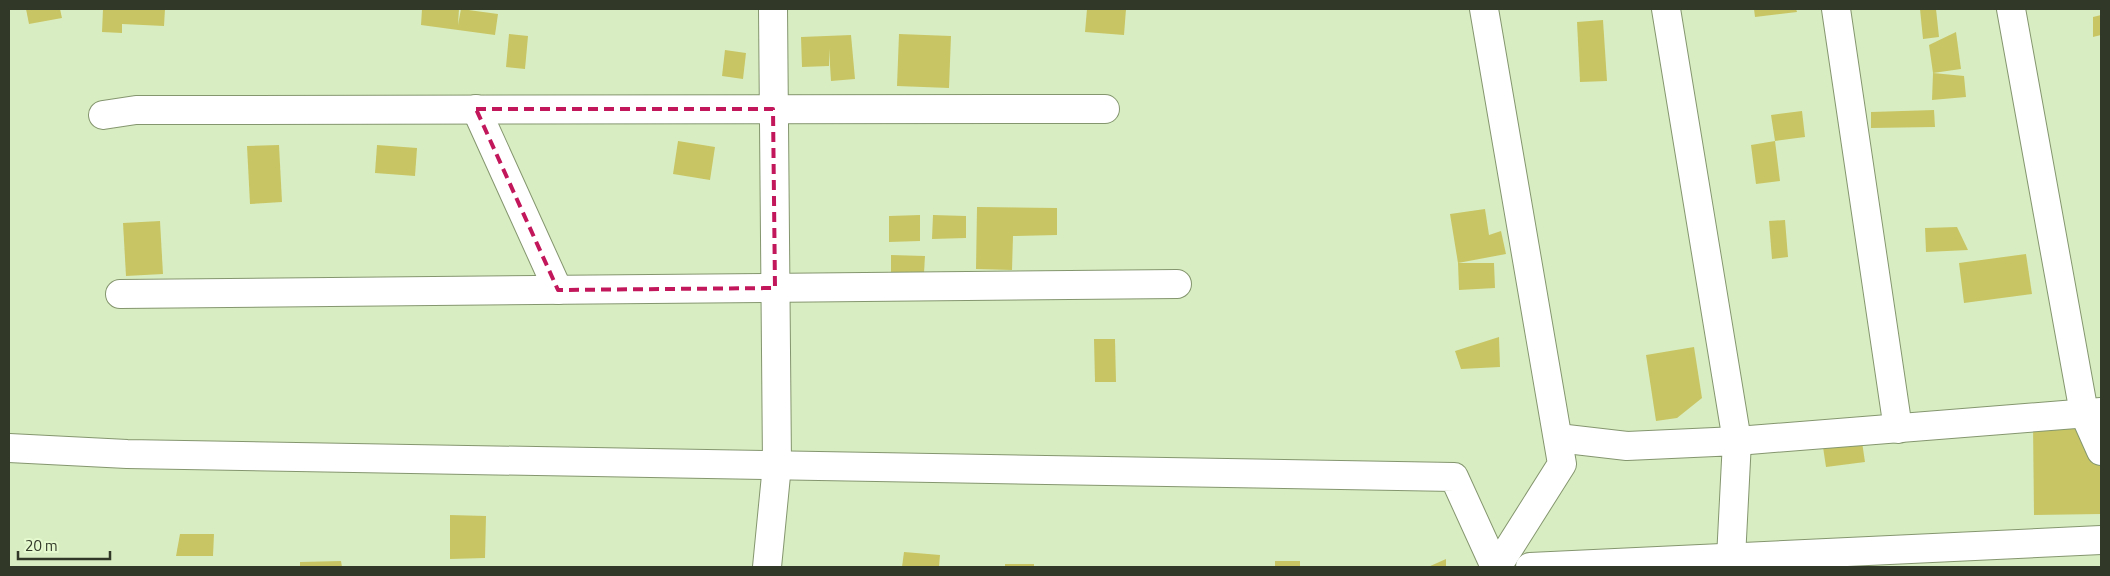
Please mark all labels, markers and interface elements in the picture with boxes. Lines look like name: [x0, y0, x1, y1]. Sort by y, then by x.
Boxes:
scale bar: [18, 528, 110, 560]
text: 20 m: [25, 534, 58, 557]

